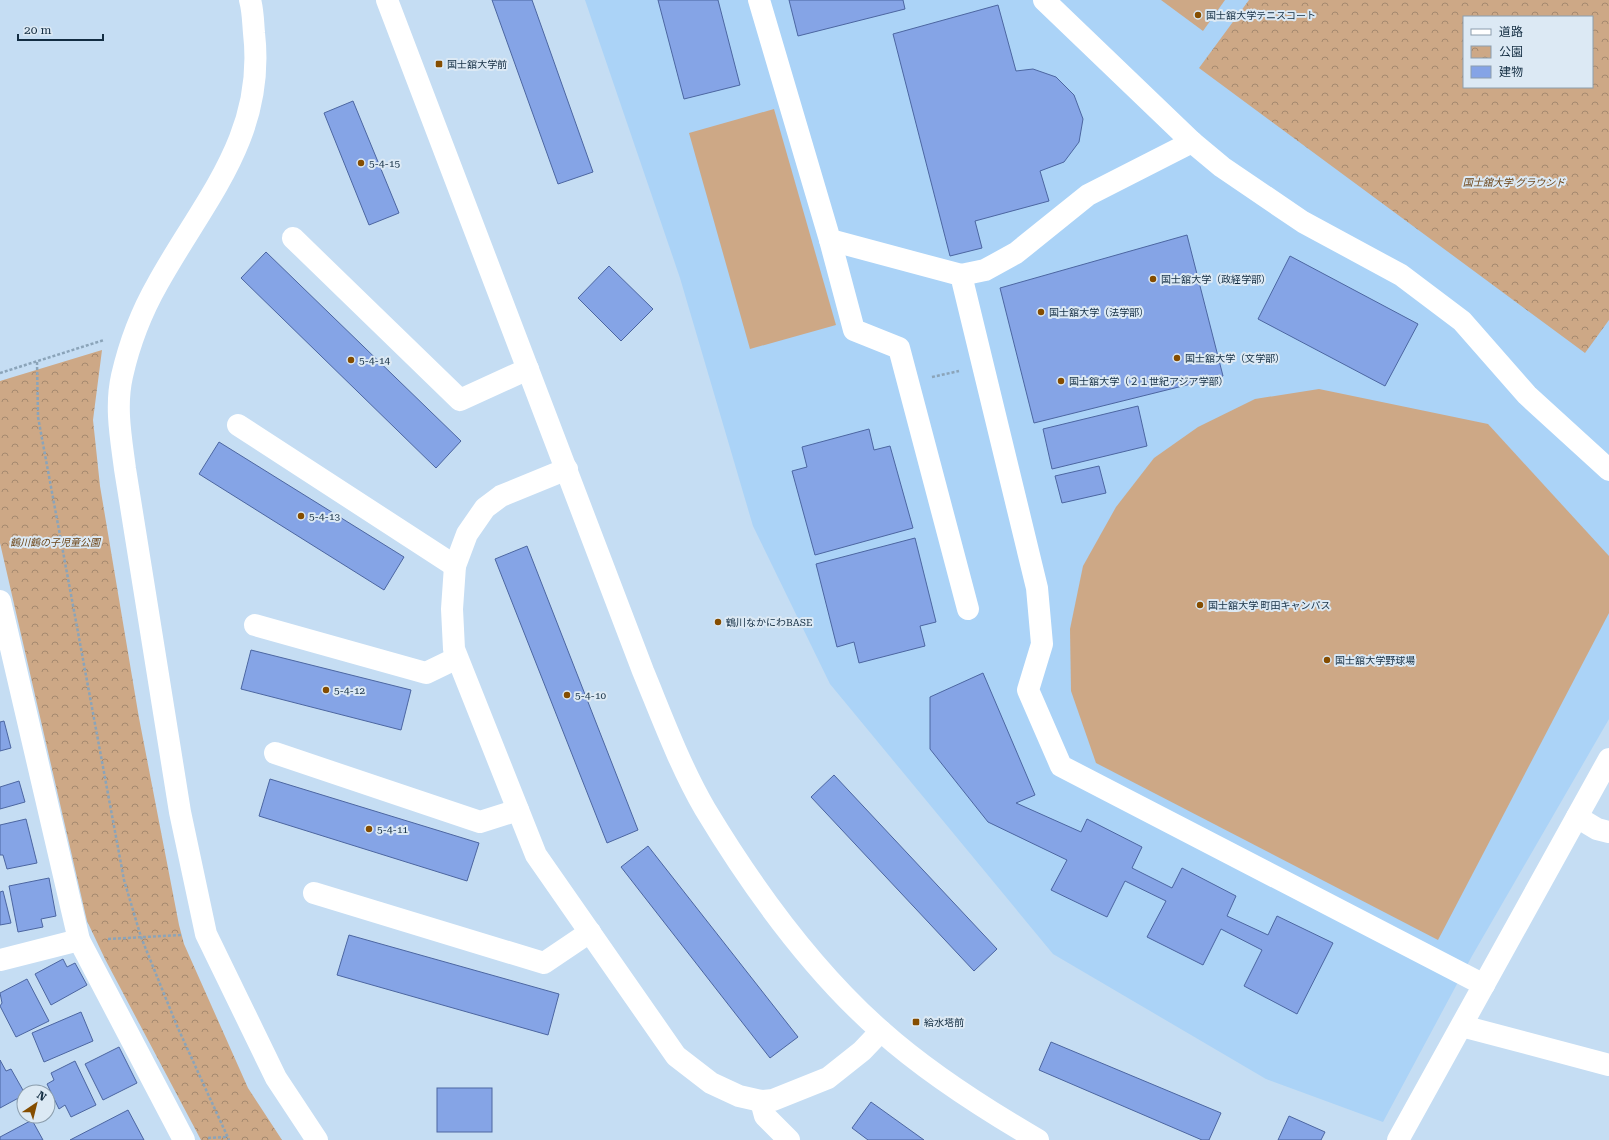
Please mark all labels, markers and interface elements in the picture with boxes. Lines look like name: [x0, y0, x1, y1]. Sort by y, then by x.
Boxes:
marker: 国士舘大学テニスコート: [1193, 10, 1203, 20]
place label: 国士舘大学テニスコート: [1206, 10, 1316, 21]
scale bar: [18, 16, 103, 42]
legend: [1463, 16, 1593, 88]
text: 20 m: [24, 23, 51, 37]
text: 道路: [1499, 25, 1523, 39]
text: 公園: [1499, 45, 1523, 59]
marker: 国士舘大学前: [434, 59, 444, 69]
place label: 国士舘大学前: [447, 59, 507, 70]
text: 建物: [1499, 65, 1523, 79]
marker: 5-4-15: [356, 158, 366, 168]
place label: 5-4-15: [369, 158, 401, 169]
park label: 国士舘大学 グラウンド: [1463, 177, 1566, 188]
marker: 国士舘大学（政経学部）: [1148, 274, 1158, 284]
place label: 国士舘大学（政経学部）: [1161, 274, 1271, 285]
marker: 国士舘大学（法学部）: [1036, 307, 1046, 317]
place label: 国士舘大学（法学部）: [1049, 307, 1149, 318]
marker: 国士舘大学（文学部）: [1172, 353, 1182, 363]
place label: 国士舘大学（文学部）: [1185, 353, 1285, 364]
marker: 5-4-14: [346, 355, 356, 365]
place label: 5-4-14: [359, 355, 391, 366]
marker: 国士舘大学（２１世紀アジア学部）: [1056, 376, 1066, 386]
place label: 国士舘大学（２１世紀アジア学部）: [1069, 376, 1229, 387]
marker: 5-4-13: [296, 511, 306, 521]
place label: 5-4-13: [309, 511, 341, 522]
park label: 鶴川鶴の子児童公園: [10, 537, 102, 548]
marker: 国士舘大学 町田キャンパス: [1195, 600, 1205, 610]
place label: 国士舘大学 町田キャンパス: [1208, 600, 1331, 611]
marker: 鶴川なかにわBASE: [713, 617, 723, 627]
place label: 鶴川なかにわBASE: [726, 617, 812, 628]
marker: 国士舘大学野球場: [1322, 655, 1332, 665]
place label: 国士舘大学野球場: [1335, 655, 1415, 666]
marker: 5-4-12: [321, 685, 331, 695]
place label: 5-4-12: [334, 685, 366, 696]
marker: 5-4-10: [562, 690, 572, 700]
place label: 5-4-10: [575, 690, 607, 701]
marker: 5-4-11: [364, 824, 374, 834]
place label: 5-4-11: [377, 824, 409, 835]
marker: 給水塔前: [911, 1017, 921, 1027]
place label: 給水塔前: [924, 1017, 964, 1028]
north arrow: [16, 1084, 56, 1124]
text: N: [34, 1088, 49, 1104]

